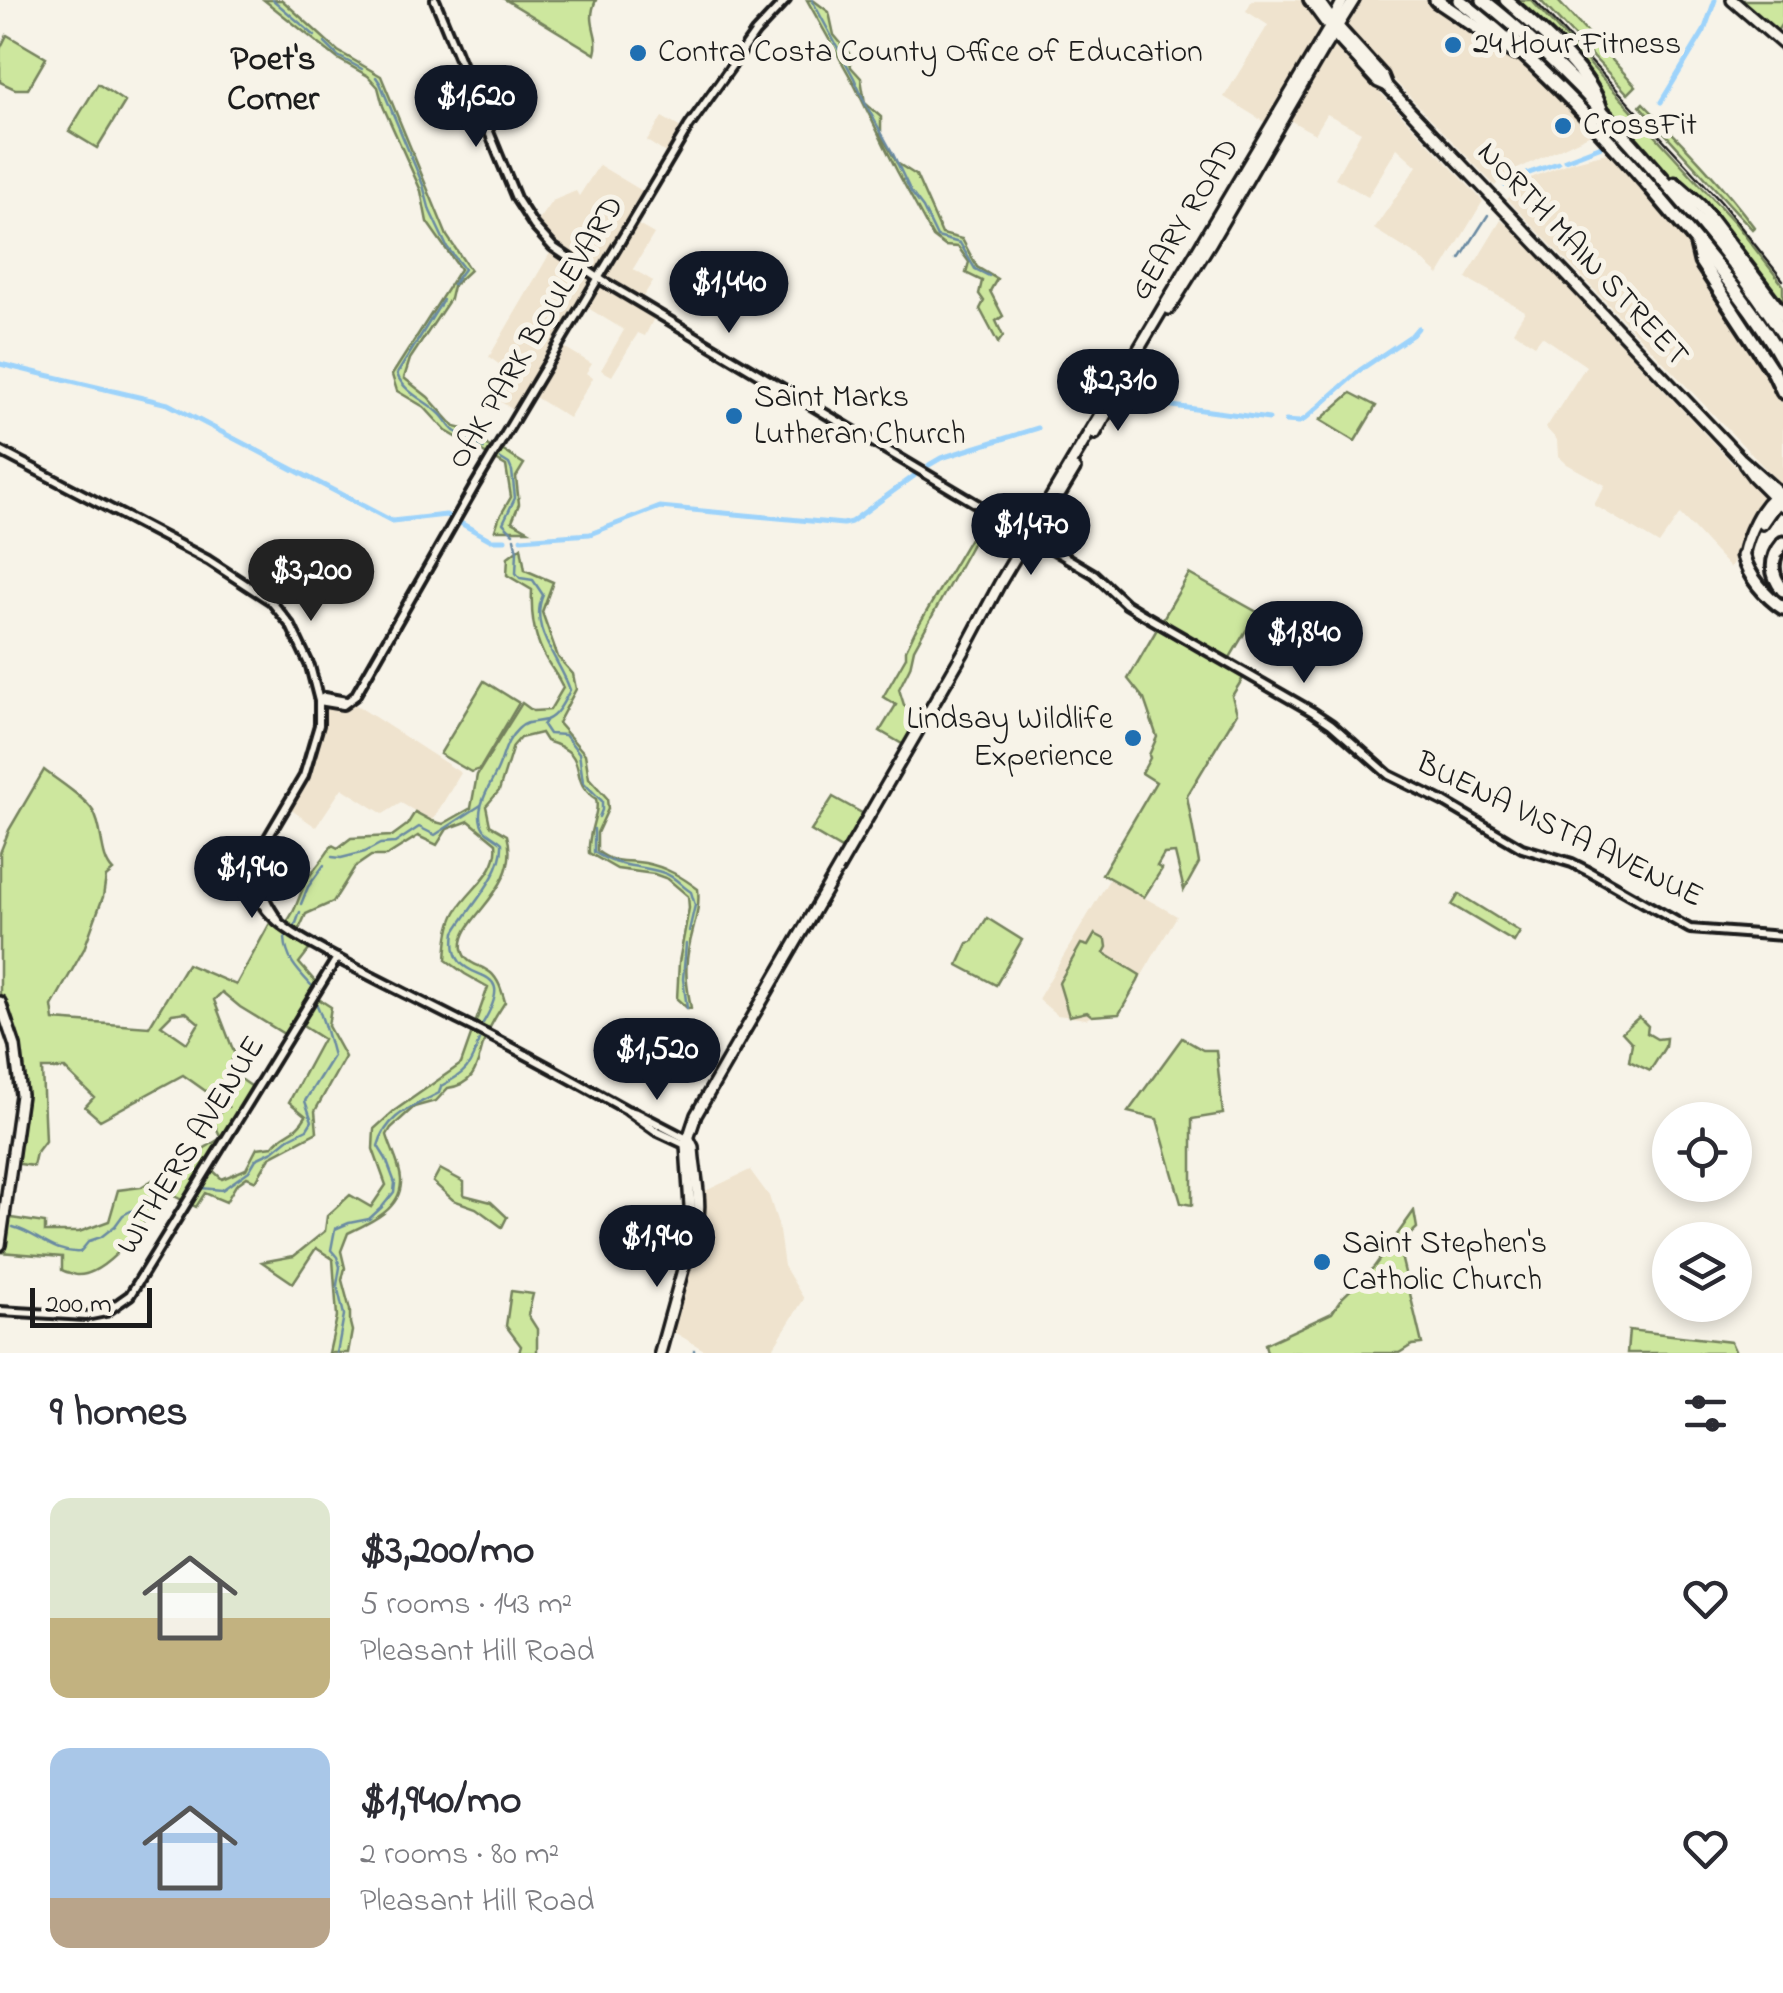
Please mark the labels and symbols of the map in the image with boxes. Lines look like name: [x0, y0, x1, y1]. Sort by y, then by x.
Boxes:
place label: 24 Hour Fitness: [1473, 22, 1681, 69]
place label: Contra Costa County Office of Education: [658, 30, 1203, 77]
marker: 24 Hour Fitness: [1442, 34, 1464, 56]
district label: Poet's Corner: [227, 35, 320, 126]
marker: Contra Costa County Office of Education: [627, 42, 649, 64]
pin: $1,620: [395, 65, 557, 150]
place label: CrossFit: [1583, 103, 1697, 150]
marker: CrossFit: [1552, 115, 1574, 137]
street label: GEARY ROAD: [1119, 130, 1253, 310]
street label: NORTH MAIN STREET: [1465, 132, 1699, 378]
street label: OAK PARK BOULEVARD: [437, 187, 637, 479]
pin: $1,440: [648, 251, 810, 336]
pin: $2,310: [1037, 349, 1199, 434]
place label: Saint Marks Lutheran Church: [754, 375, 966, 459]
marker: Saint Marks Lutheran Church: [723, 405, 745, 427]
pin: $1,470: [950, 493, 1112, 578]
pin: $3,200: [230, 539, 392, 624]
pin: $1,840: [1223, 601, 1385, 686]
place label: Lindsay Wildlife Experience: [906, 697, 1114, 781]
marker: Lindsay Wildlife Experience: [1122, 727, 1144, 749]
street label: BUENA VISTA AVENUE: [1406, 740, 1711, 921]
pin: $1,940: [171, 836, 333, 921]
pin: $1,520: [576, 1018, 738, 1103]
street label: WITHERS AVENUE: [106, 1027, 278, 1265]
pin: $1,940: [576, 1205, 738, 1290]
place label: Saint Stephen's Catholic Church: [1342, 1221, 1547, 1305]
marker: Saint Stephen's Catholic Church: [1311, 1251, 1333, 1273]
scale bar: [30, 1283, 152, 1328]

